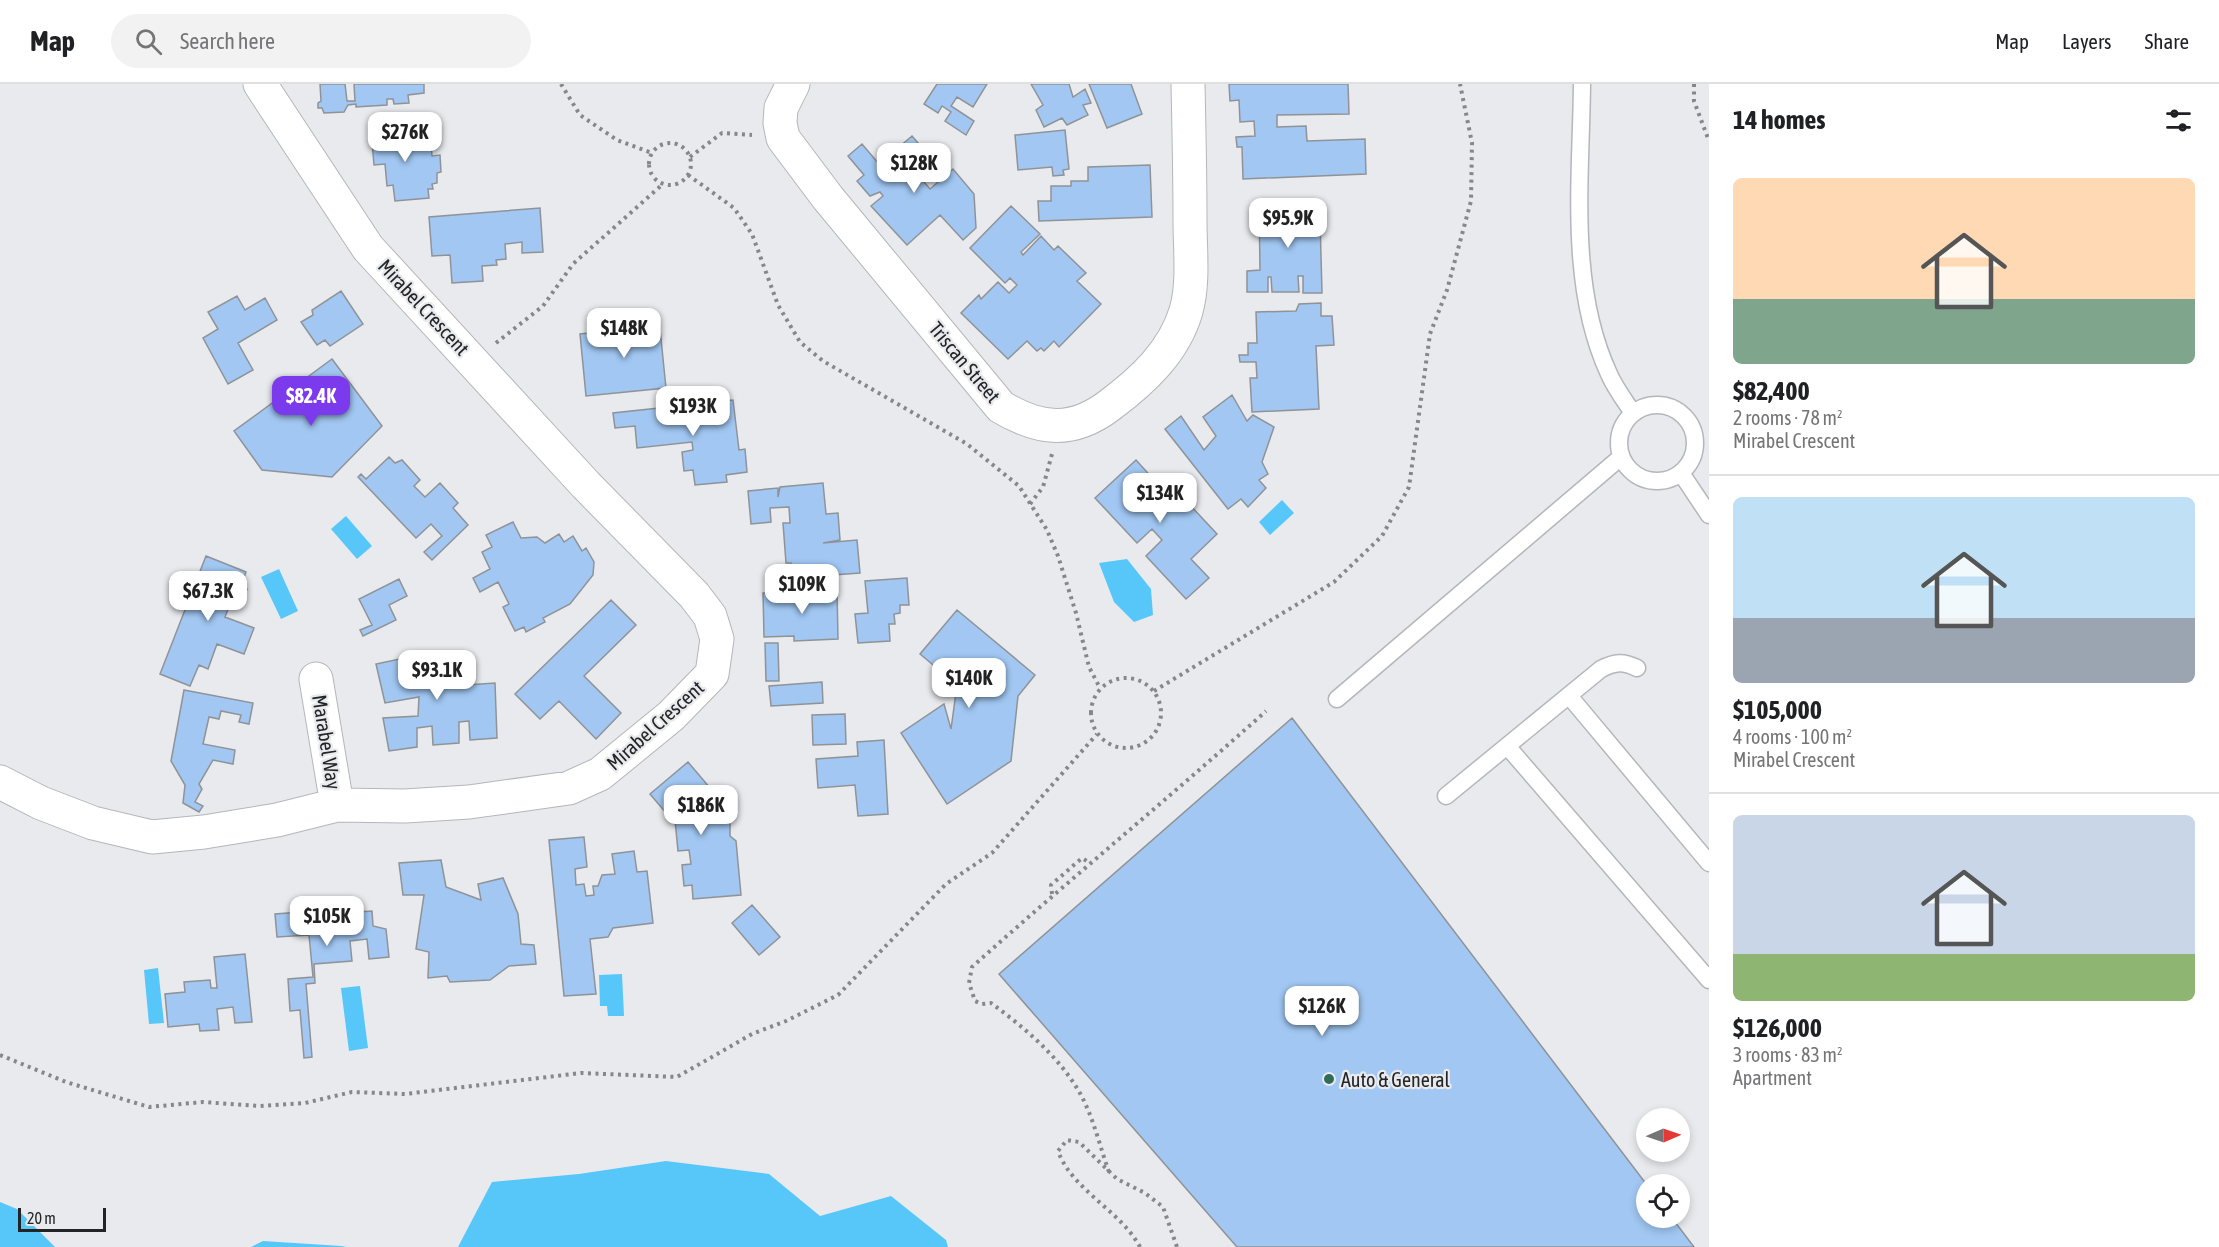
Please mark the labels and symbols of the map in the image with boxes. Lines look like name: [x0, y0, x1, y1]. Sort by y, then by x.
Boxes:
pin: $276K: [363, 112, 447, 163]
pin: $128K: [872, 143, 956, 194]
pin: $95.9K: [1239, 198, 1337, 249]
street label: Mirabel Crescent: [374, 254, 474, 360]
pin: $148K: [582, 308, 666, 359]
street label: Triscan Street: [925, 317, 1006, 407]
pin: $82.4K: [262, 376, 360, 427]
pin: $193K: [651, 386, 735, 437]
pin: $134K: [1118, 473, 1202, 524]
pin: $109K: [760, 564, 844, 615]
pin: $67.3K: [159, 571, 257, 622]
pin: $93.1K: [388, 650, 486, 701]
pin: $140K: [927, 658, 1011, 709]
street label: Mirabel Crescent: [602, 675, 708, 774]
street label: Marabel Way: [308, 693, 346, 791]
pin: $186K: [659, 785, 743, 836]
pin: $105K: [285, 896, 369, 947]
pin: $126K: [1280, 986, 1364, 1037]
place label: Auto & General: [1341, 1068, 1451, 1091]
marker: Auto & General: [1322, 1072, 1336, 1086]
north arrow: [1636, 1108, 1690, 1162]
scale bar: [18, 1205, 106, 1232]

